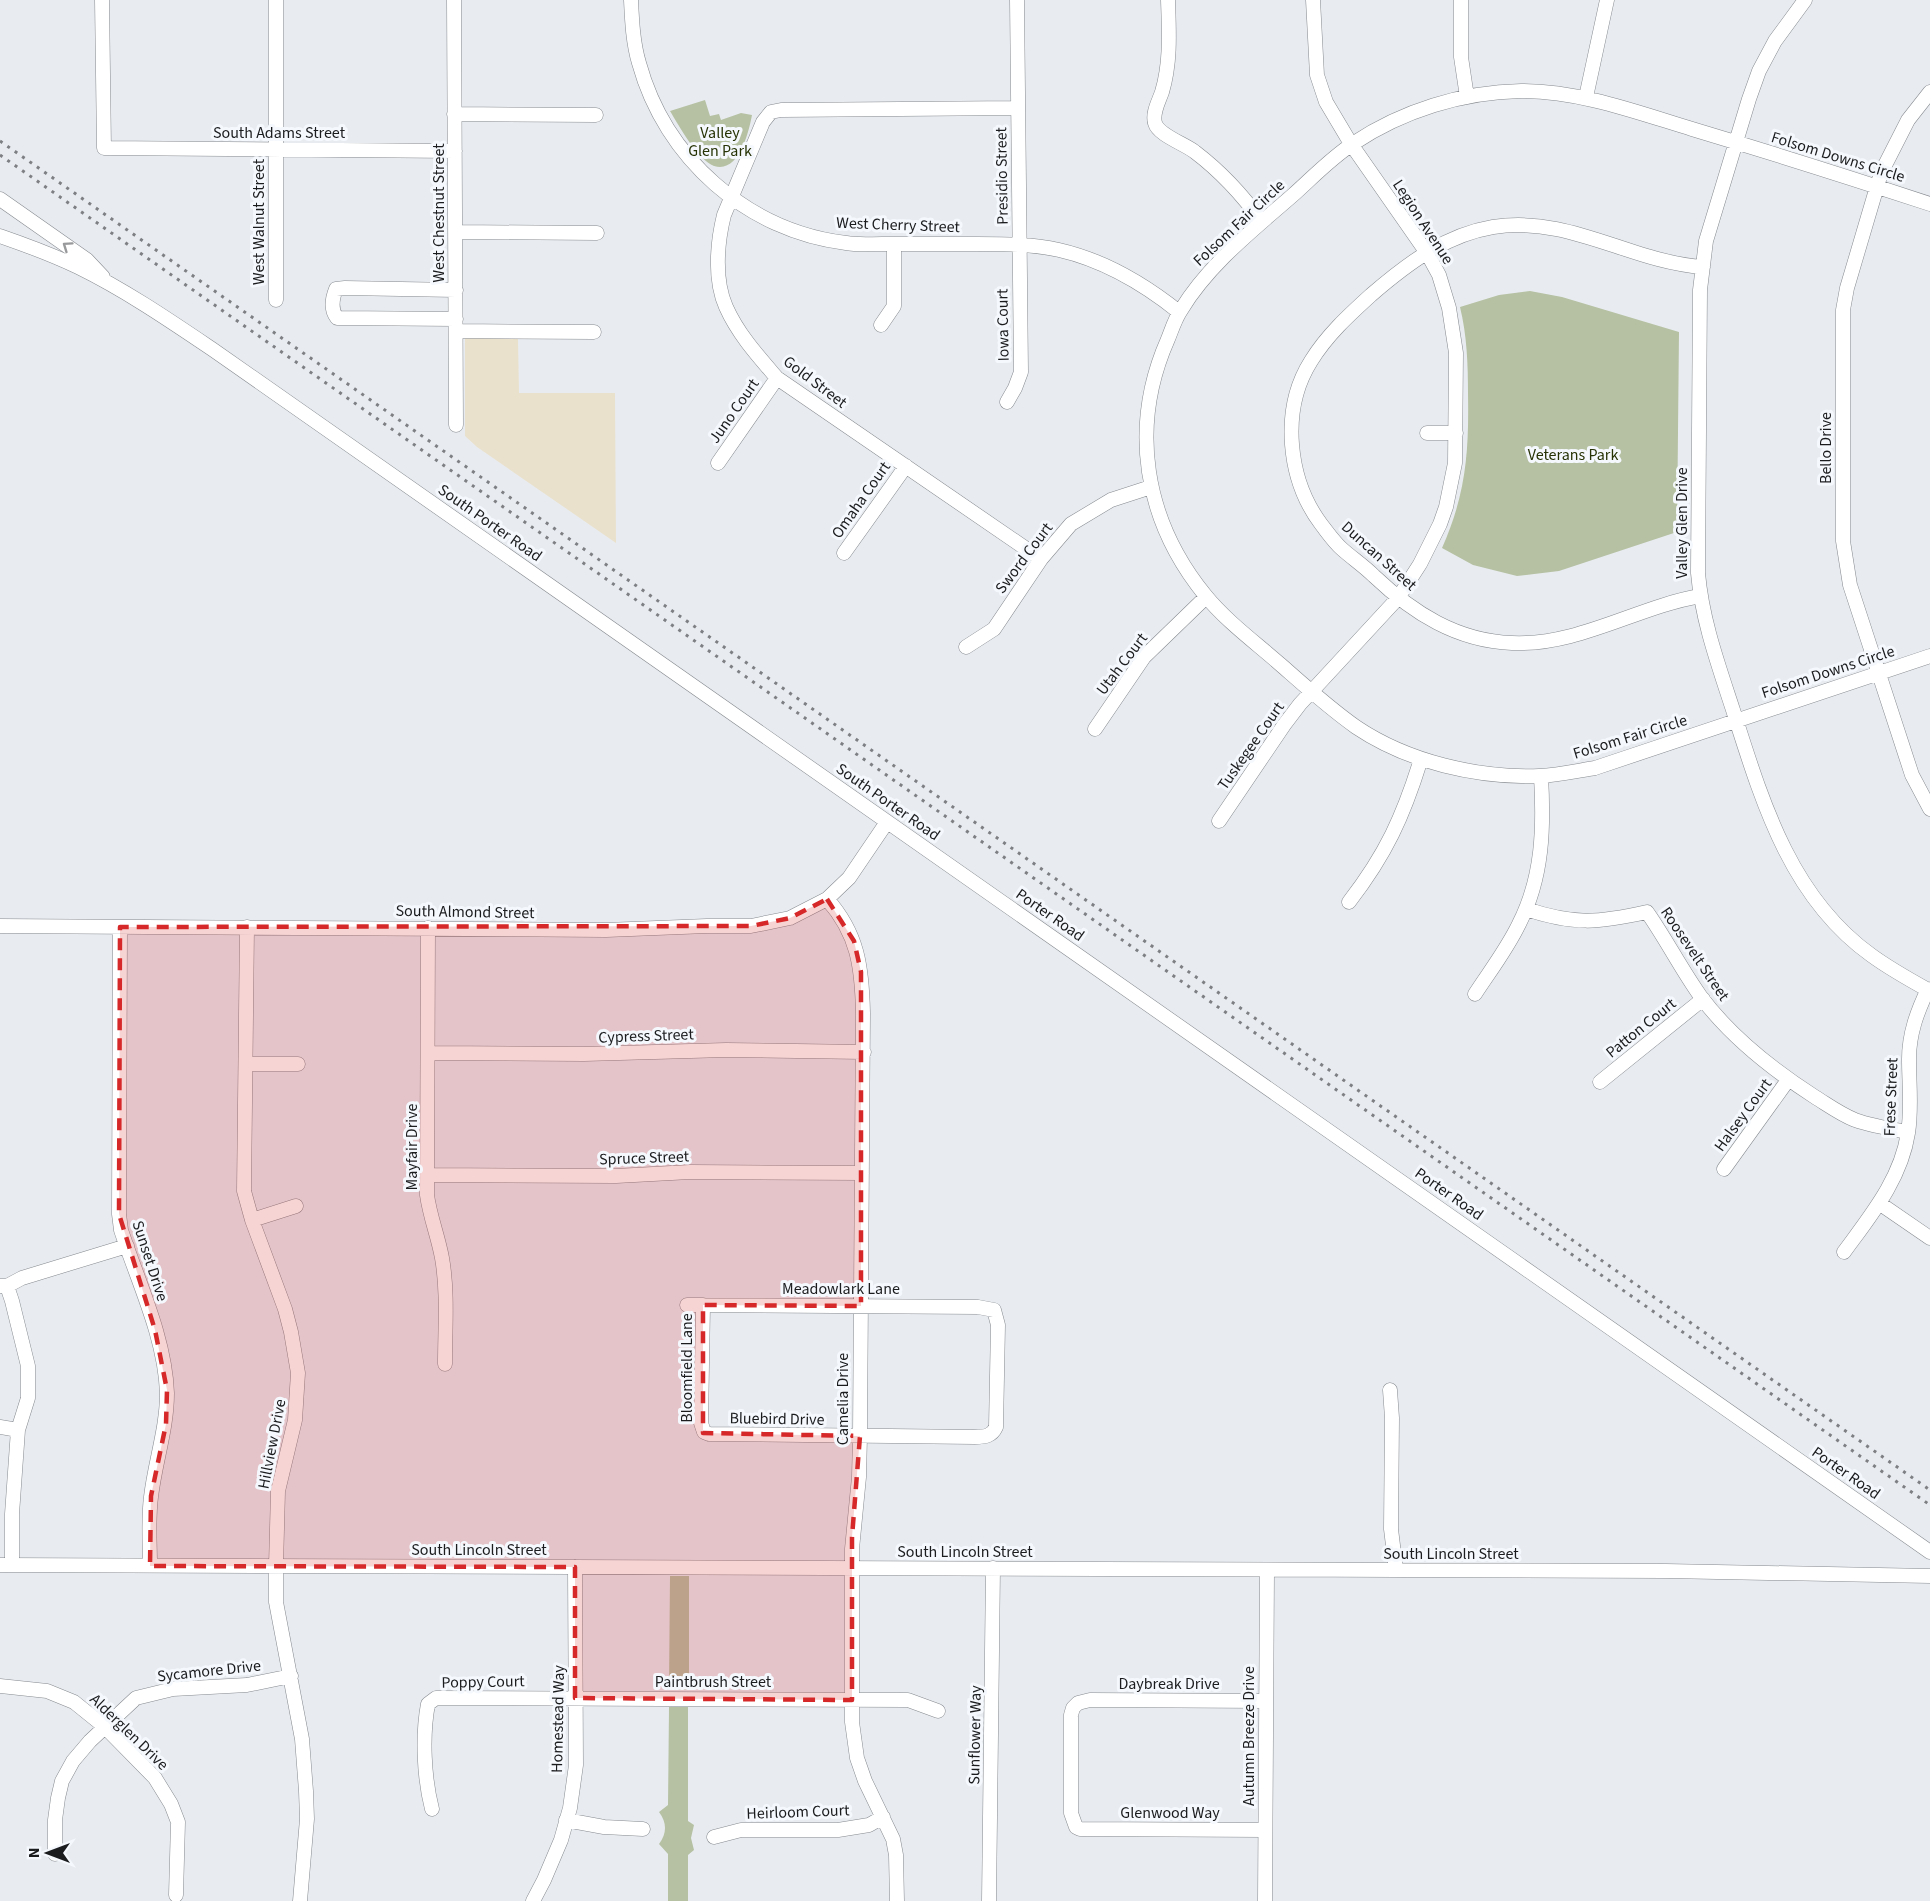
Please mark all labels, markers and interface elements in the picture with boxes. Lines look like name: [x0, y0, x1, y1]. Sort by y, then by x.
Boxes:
street label: South Adams Street: [213, 122, 346, 144]
park label: Valley Glen Park: [688, 122, 752, 162]
street label: Presidio Street: [990, 126, 1014, 225]
street label: Folsom Downs Circle: [1768, 126, 1908, 188]
street label: West Chestnut Street: [428, 143, 450, 283]
street label: West Walnut Street: [248, 158, 270, 285]
street label: Folsom Fair Circle: [1188, 175, 1290, 271]
street label: Legion Avenue: [1387, 175, 1459, 269]
street label: West Cherry Street: [836, 212, 961, 238]
one-way arrow: [63, 242, 74, 253]
street label: Iowa Court: [991, 288, 1015, 362]
street label: Gold Street: [779, 351, 852, 414]
street label: Juno Court: [704, 374, 765, 448]
street label: Bello Drive: [1815, 412, 1837, 484]
park label: Veterans Park: [1528, 444, 1618, 466]
street label: Omaha Court: [826, 457, 896, 543]
street label: Valley Glen Drive: [1671, 467, 1693, 579]
street label: South Porter Road: [434, 479, 546, 567]
street label: Duncan Street: [1337, 516, 1422, 596]
street label: Sword Court: [990, 518, 1058, 598]
street label: Utah Court: [1091, 628, 1153, 700]
street label: Folsom Downs Circle: [1759, 640, 1897, 704]
street label: Tuskegee Court: [1212, 697, 1290, 795]
street label: Folsom Fair Circle: [1570, 709, 1690, 765]
street label: South Porter Road: [832, 758, 944, 846]
street label: Porter Road: [1011, 883, 1089, 947]
street label: South Almond Street: [395, 900, 535, 924]
street label: Roosevelt Street: [1655, 903, 1735, 1006]
street label: Patton Court: [1601, 992, 1681, 1063]
street label: Cypress Street: [598, 1023, 695, 1049]
street label: Frese Street: [1879, 1057, 1903, 1137]
street label: Halsey Court: [1709, 1073, 1777, 1156]
street label: Mayfair Drive: [401, 1103, 423, 1190]
street label: Spruce Street: [599, 1145, 690, 1171]
street label: Porter Road: [1410, 1162, 1488, 1226]
street label: Sunset Drive: [127, 1218, 173, 1304]
street label: Meadowlark Lane: [782, 1278, 900, 1300]
street label: Bloomfield Lane: [676, 1313, 698, 1423]
street label: Camelia Drive: [832, 1353, 854, 1445]
street label: Hillview Drive: [252, 1397, 292, 1491]
street label: Bluebird Drive: [729, 1407, 825, 1431]
street label: Porter Road: [1807, 1441, 1885, 1505]
street label: South Lincoln Street: [411, 1539, 547, 1561]
street label: South Lincoln Street: [897, 1541, 1033, 1563]
street label: South Lincoln Street: [1383, 1543, 1519, 1565]
street label: Sycamore Drive: [156, 1655, 262, 1687]
street label: Homestead Way: [546, 1664, 570, 1773]
street label: Autumn Breeze Drive: [1238, 1666, 1260, 1806]
street label: Poppy Court: [441, 1670, 525, 1694]
street label: Paintbrush Street: [655, 1671, 772, 1693]
street label: Daybreak Drive: [1118, 1673, 1220, 1695]
street label: Sunflower Way: [963, 1685, 987, 1785]
street label: Alderglen Drive: [85, 1689, 173, 1775]
street label: Heirloom Court: [746, 1799, 851, 1825]
street label: Glenwood Way: [1120, 1802, 1220, 1824]
north arrow: [18, 1823, 78, 1883]
text: N: [23, 1848, 45, 1858]

